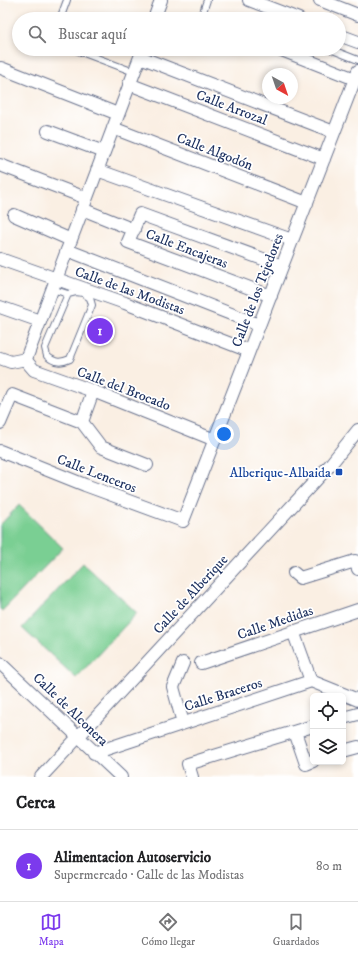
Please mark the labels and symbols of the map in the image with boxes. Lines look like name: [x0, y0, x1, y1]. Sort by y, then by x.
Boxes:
north arrow: [262, 68, 298, 104]
street label: Calle Arrozal: [194, 86, 271, 130]
street label: Calle Algodón: [174, 129, 256, 175]
street label: Calle Encajeras: [143, 225, 231, 273]
street label: Calle de los Tejedores: [228, 231, 288, 350]
street label: Calle de las Modistas: [72, 263, 187, 319]
pin: 1: [87, 316, 113, 346]
street label: Calle del Brocado: [74, 363, 173, 415]
your location: [214, 424, 234, 444]
street label: Calle Lenceros: [54, 450, 139, 498]
place label: Alberique-Albaida: [229, 464, 331, 482]
marker: Alberique-Albaida: [334, 467, 344, 477]
street label: Calle de Alberique: [149, 551, 232, 638]
street label: Calle Medidas: [235, 601, 316, 644]
street label: Calle de Alconera: [29, 669, 112, 750]
street label: Calle Braceros: [182, 674, 265, 716]

